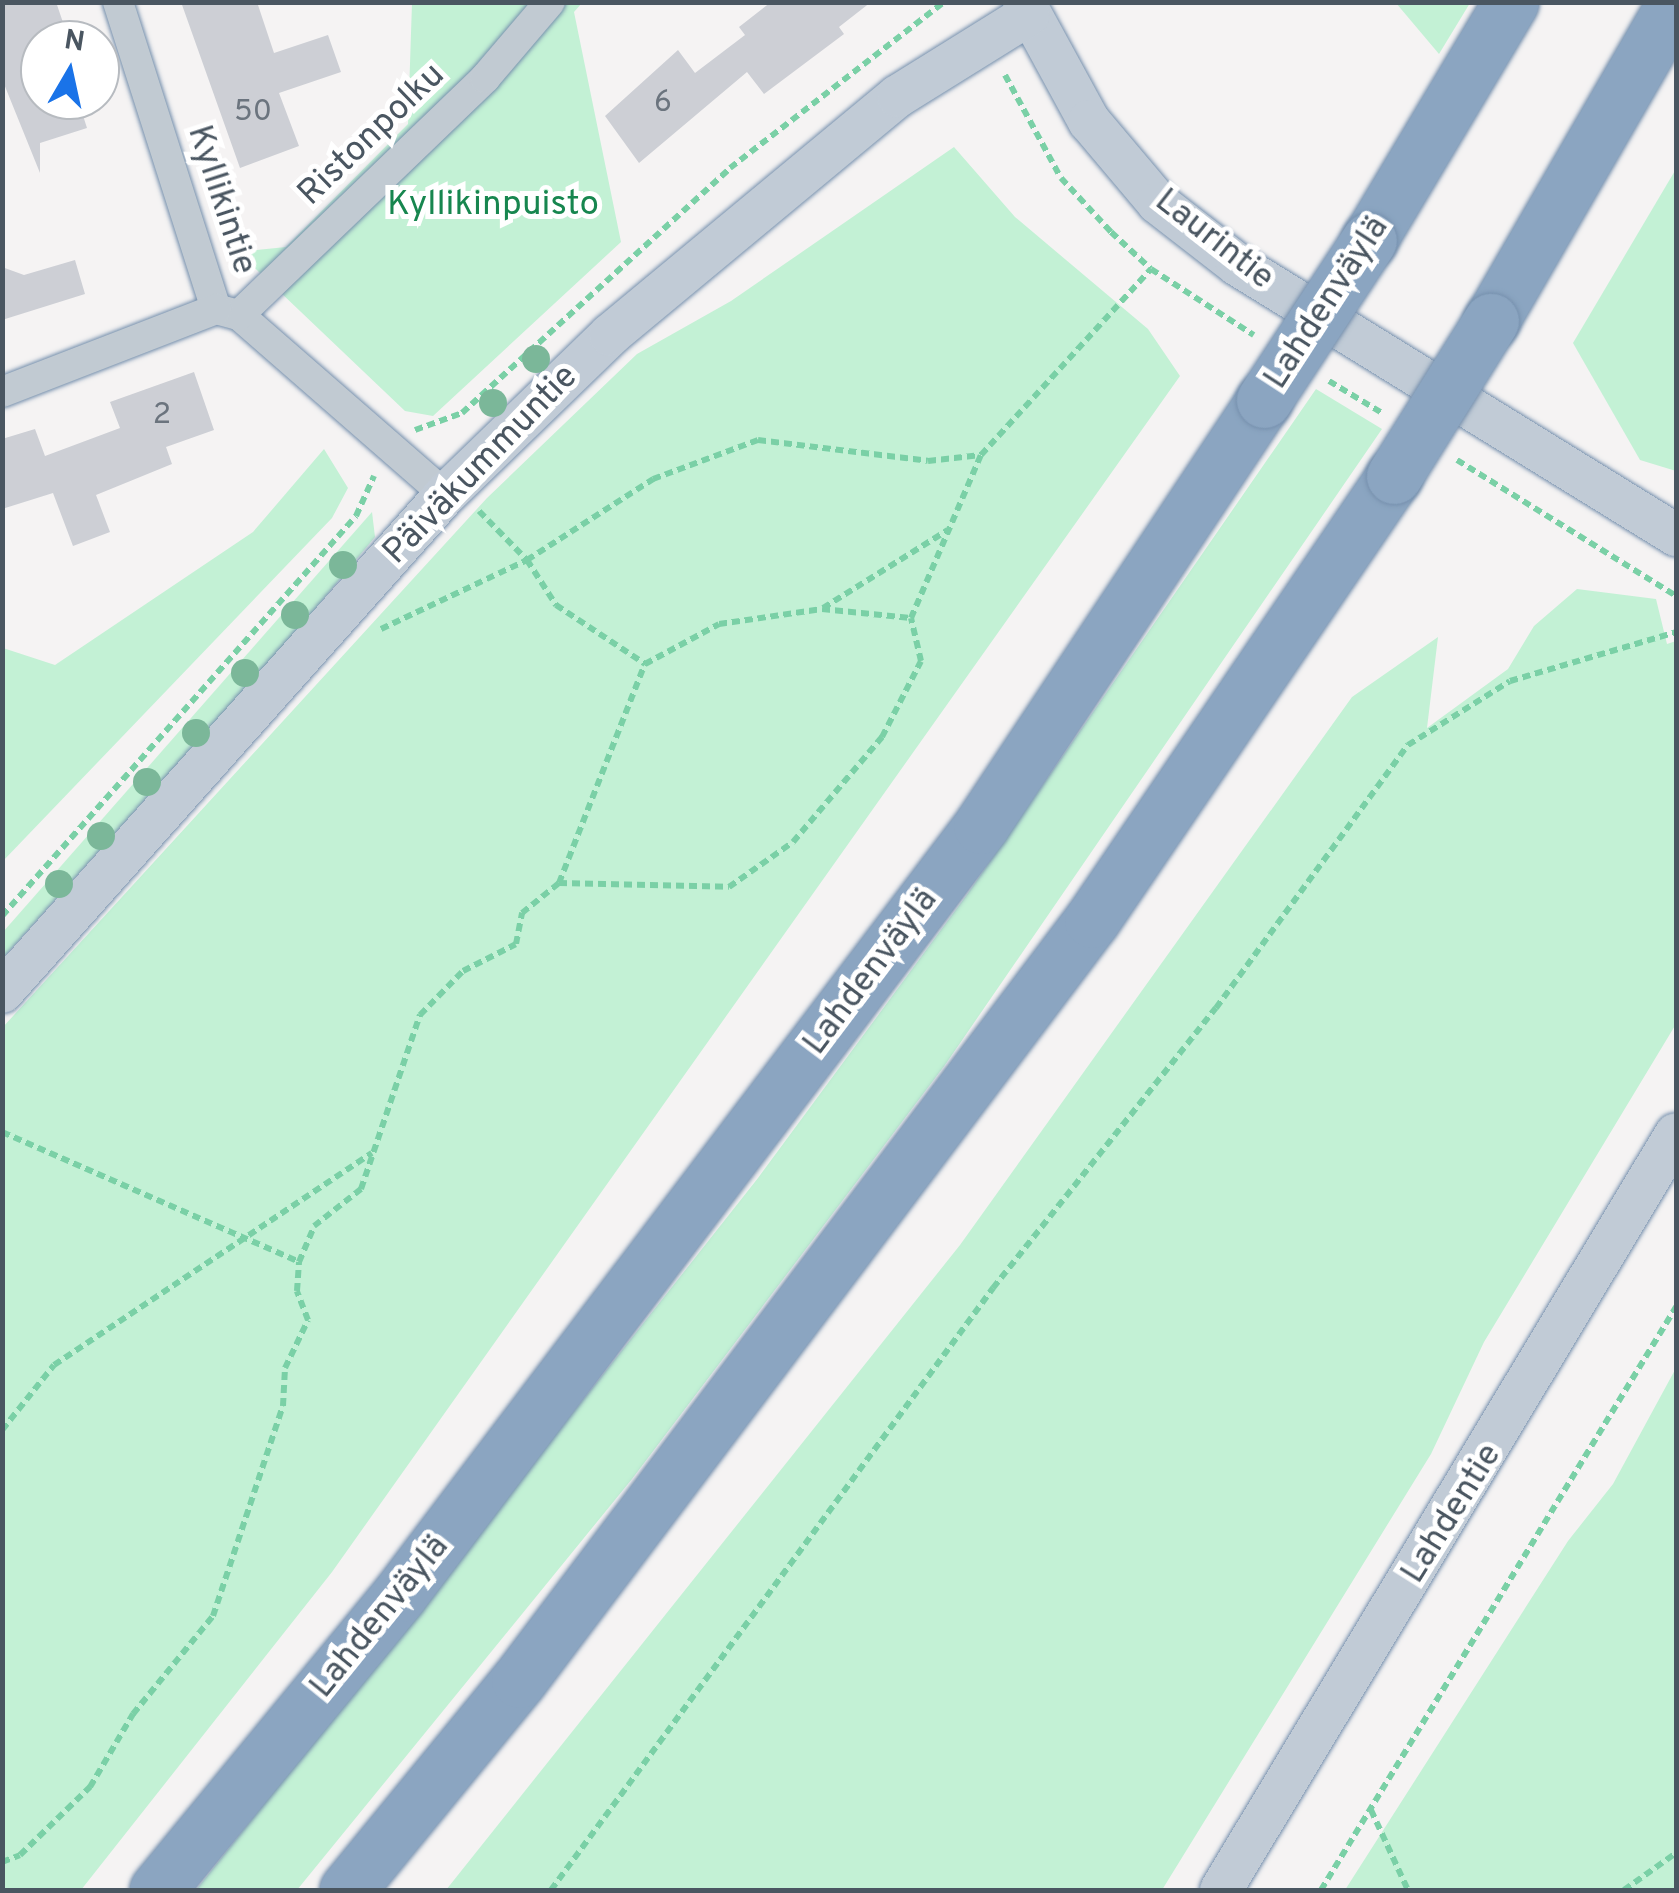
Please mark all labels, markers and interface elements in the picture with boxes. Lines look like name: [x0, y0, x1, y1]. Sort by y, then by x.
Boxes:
north arrow: [20, 20, 120, 120]
text: N: [62, 23, 87, 62]
street label: Ristonpolku: [290, 55, 454, 215]
house number: 6: [654, 86, 672, 122]
house number: 50: [234, 95, 272, 131]
street label: Kyllikintie: [177, 120, 265, 280]
street label: Laurintie: [1146, 180, 1282, 300]
park label: Kyllikinpuisto: [387, 184, 599, 226]
street label: Lahdenväylä: [1256, 209, 1398, 397]
street label: Päiväkummuntie: [375, 356, 587, 574]
house number: 2: [153, 398, 171, 434]
street label: Lahdenväylä: [795, 880, 947, 1064]
street label: Lahdentie: [1393, 1437, 1511, 1591]
street label: Lahdenväylä: [301, 1527, 459, 1707]

